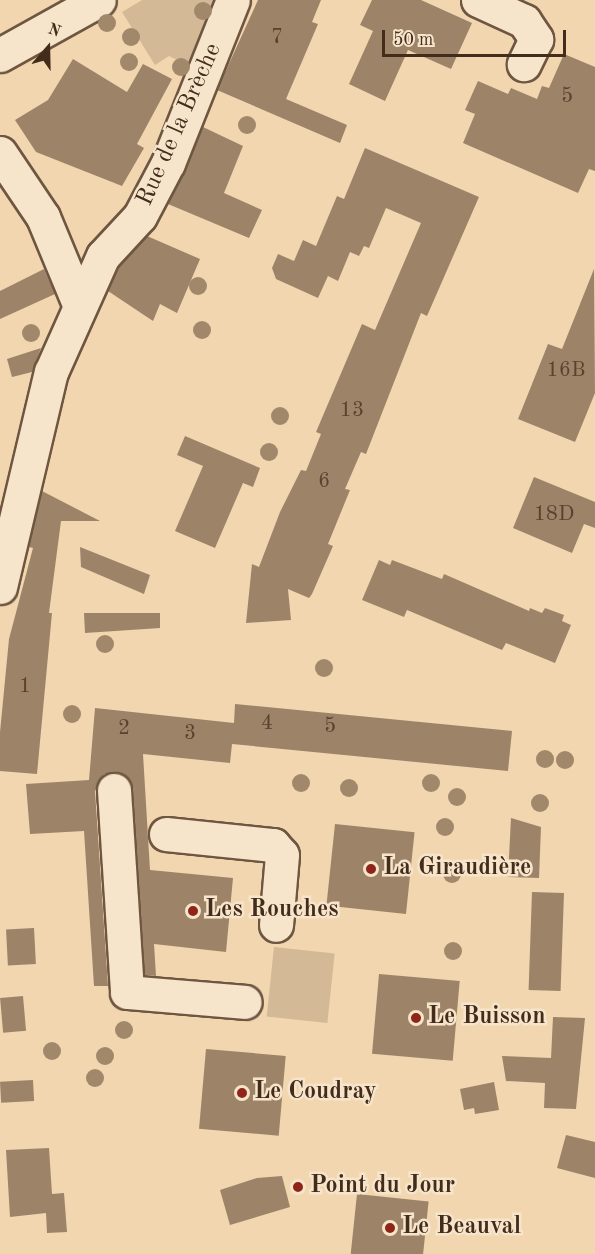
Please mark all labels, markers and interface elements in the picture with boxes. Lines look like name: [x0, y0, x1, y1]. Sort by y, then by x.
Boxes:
north arrow: [18, 18, 78, 78]
scale bar: [385, 18, 570, 56]
text: N: [46, 21, 63, 41]
house number: 7: [271, 25, 283, 51]
text: 50 m: [393, 31, 433, 49]
street label: Rue de la Brèche: [131, 39, 229, 211]
house number: 5: [561, 84, 573, 110]
house number: 16B: [547, 358, 585, 384]
house number: 13: [340, 398, 364, 424]
house number: 6: [318, 469, 330, 495]
house number: 18D: [534, 502, 574, 528]
house number: 1: [19, 674, 31, 700]
house number: 4: [261, 711, 273, 737]
house number: 5: [324, 714, 336, 740]
house number: 2: [118, 716, 130, 742]
house number: 3: [184, 721, 196, 747]
place label: La Giraudière: [383, 855, 531, 883]
marker: La Giraudière: [364, 862, 378, 876]
place label: Les Rouches: [205, 897, 339, 925]
marker: Les Rouches: [186, 904, 200, 918]
place label: Le Buisson: [428, 1004, 546, 1032]
marker: Le Buisson: [409, 1011, 423, 1025]
place label: Le Coudray: [254, 1079, 377, 1107]
marker: Le Coudray: [235, 1086, 249, 1100]
place label: Point du Jour: [310, 1173, 455, 1201]
marker: Point du Jour: [291, 1180, 305, 1194]
place label: Le Beauval: [402, 1214, 521, 1242]
marker: Le Beauval: [383, 1221, 397, 1235]

